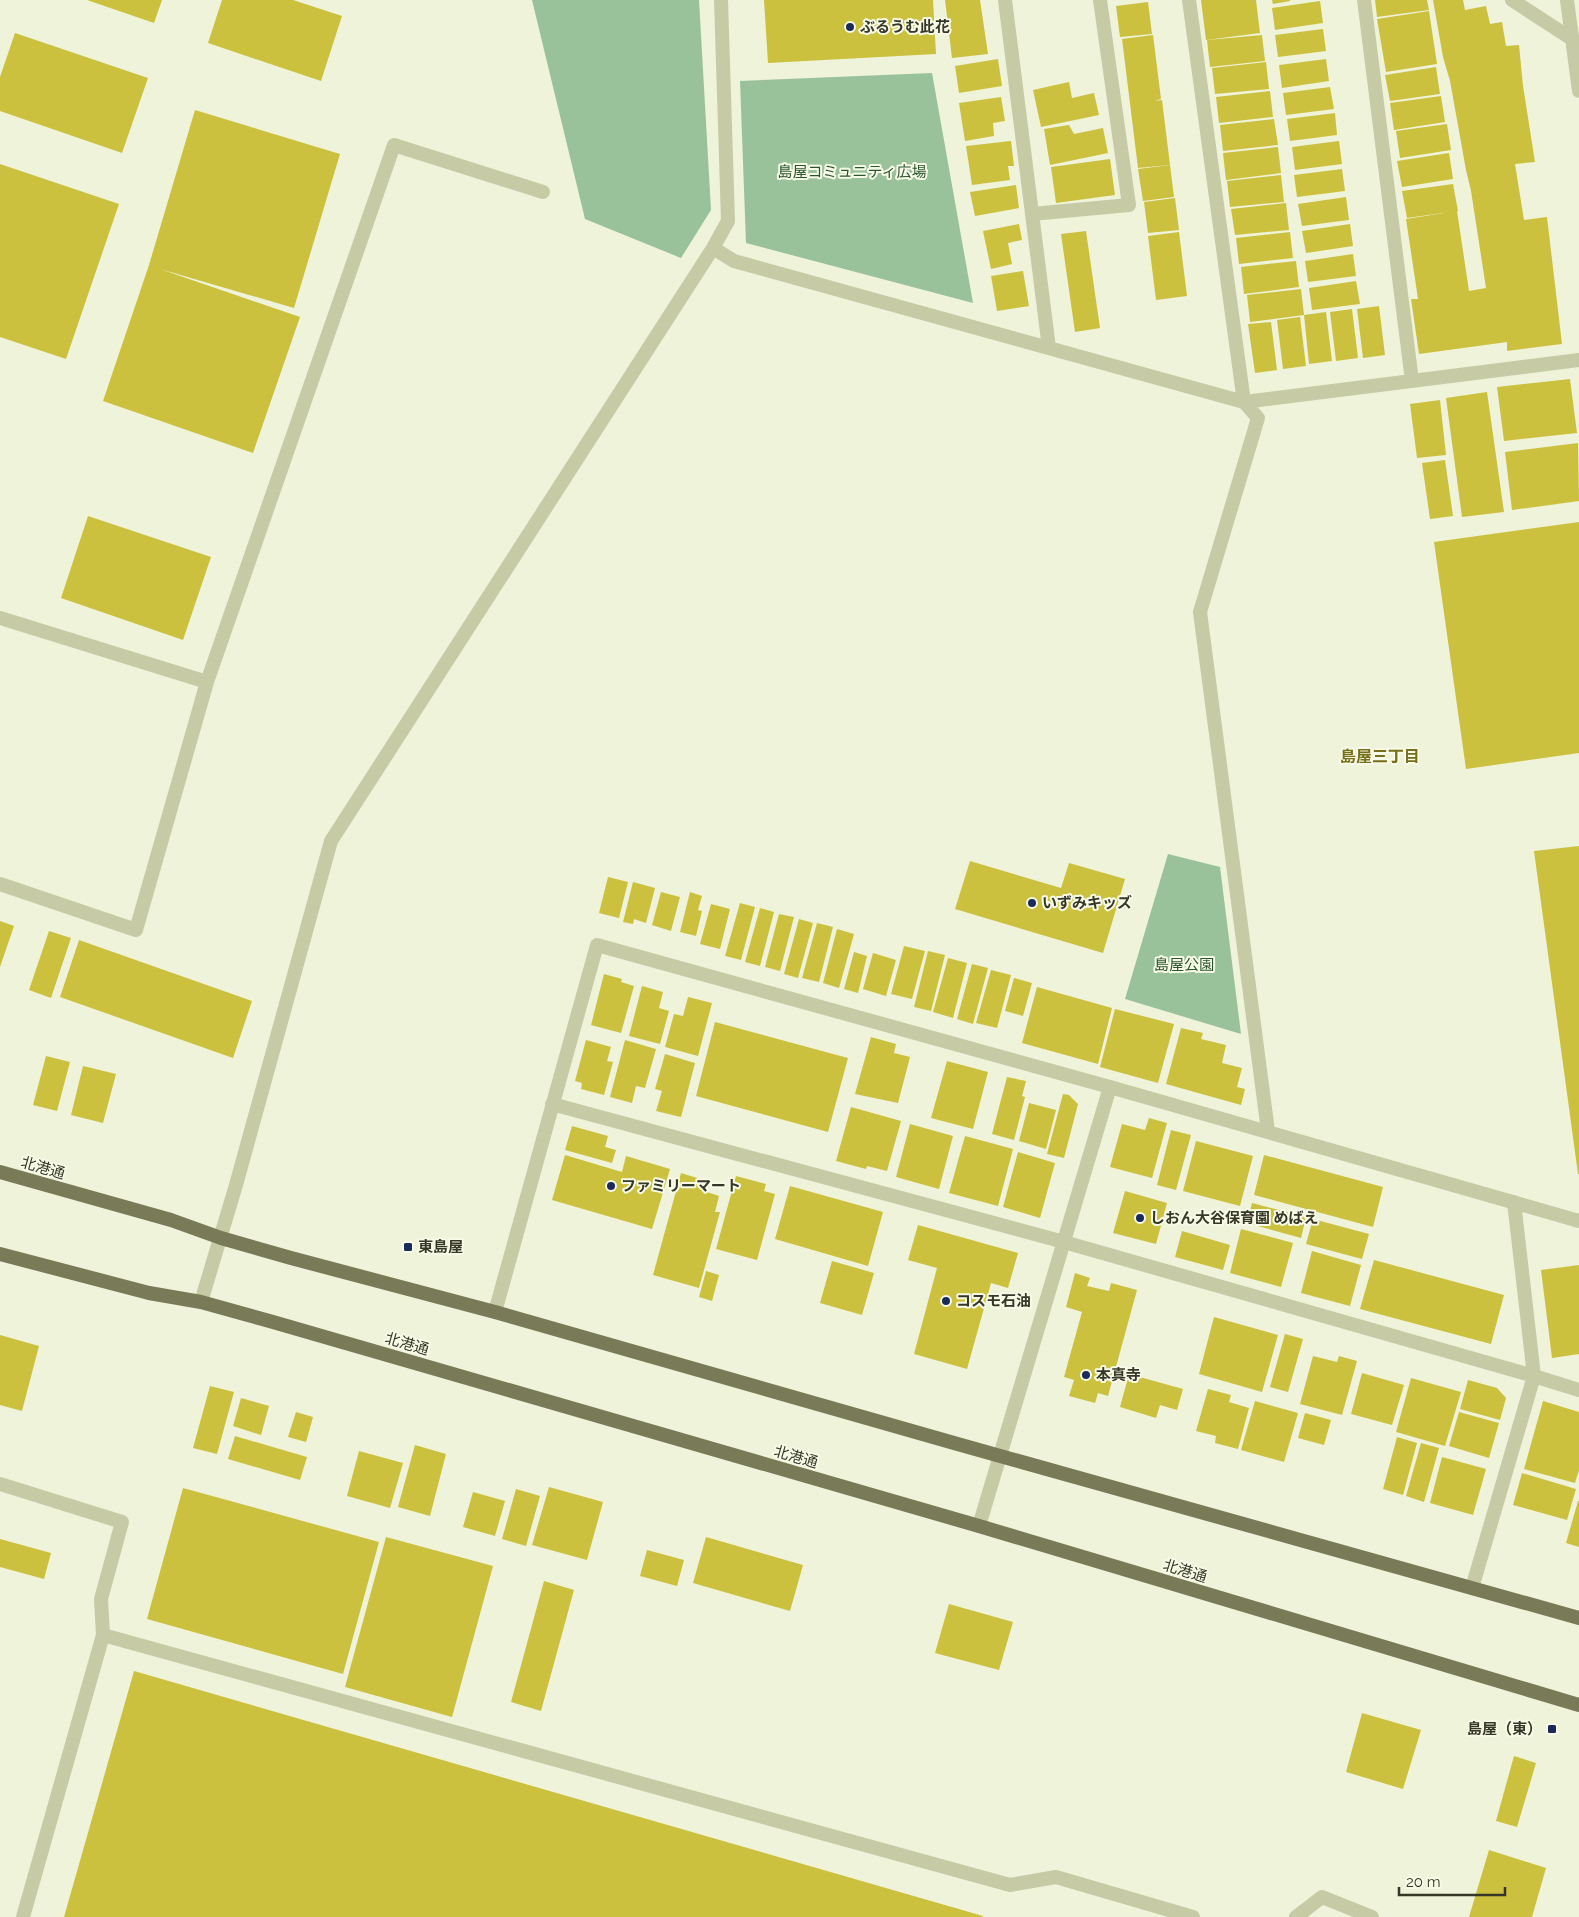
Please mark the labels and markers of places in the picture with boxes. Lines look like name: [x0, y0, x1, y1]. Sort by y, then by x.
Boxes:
place label: ぶるうむ此花: [860, 18, 950, 36]
marker: ぶるうむ此花: [844, 21, 856, 33]
place label: いずみキッズ: [1042, 894, 1132, 912]
marker: いずみキッズ: [1026, 897, 1038, 909]
place label: ファミリーマート: [621, 1177, 741, 1195]
marker: ファミリーマート: [605, 1180, 617, 1192]
place label: しおん大谷保育園 めばえ: [1150, 1209, 1319, 1227]
marker: しおん大谷保育園 めばえ: [1134, 1212, 1146, 1224]
place label: 東島屋: [418, 1238, 463, 1256]
marker: 東島屋: [402, 1241, 414, 1253]
place label: コスモ石油: [956, 1292, 1031, 1310]
marker: コスモ石油: [940, 1295, 952, 1307]
place label: 本真寺: [1096, 1366, 1141, 1384]
marker: 本真寺: [1080, 1369, 1092, 1381]
place label: 島屋（東）: [1467, 1720, 1542, 1738]
marker: 島屋（東）: [1546, 1723, 1558, 1735]

